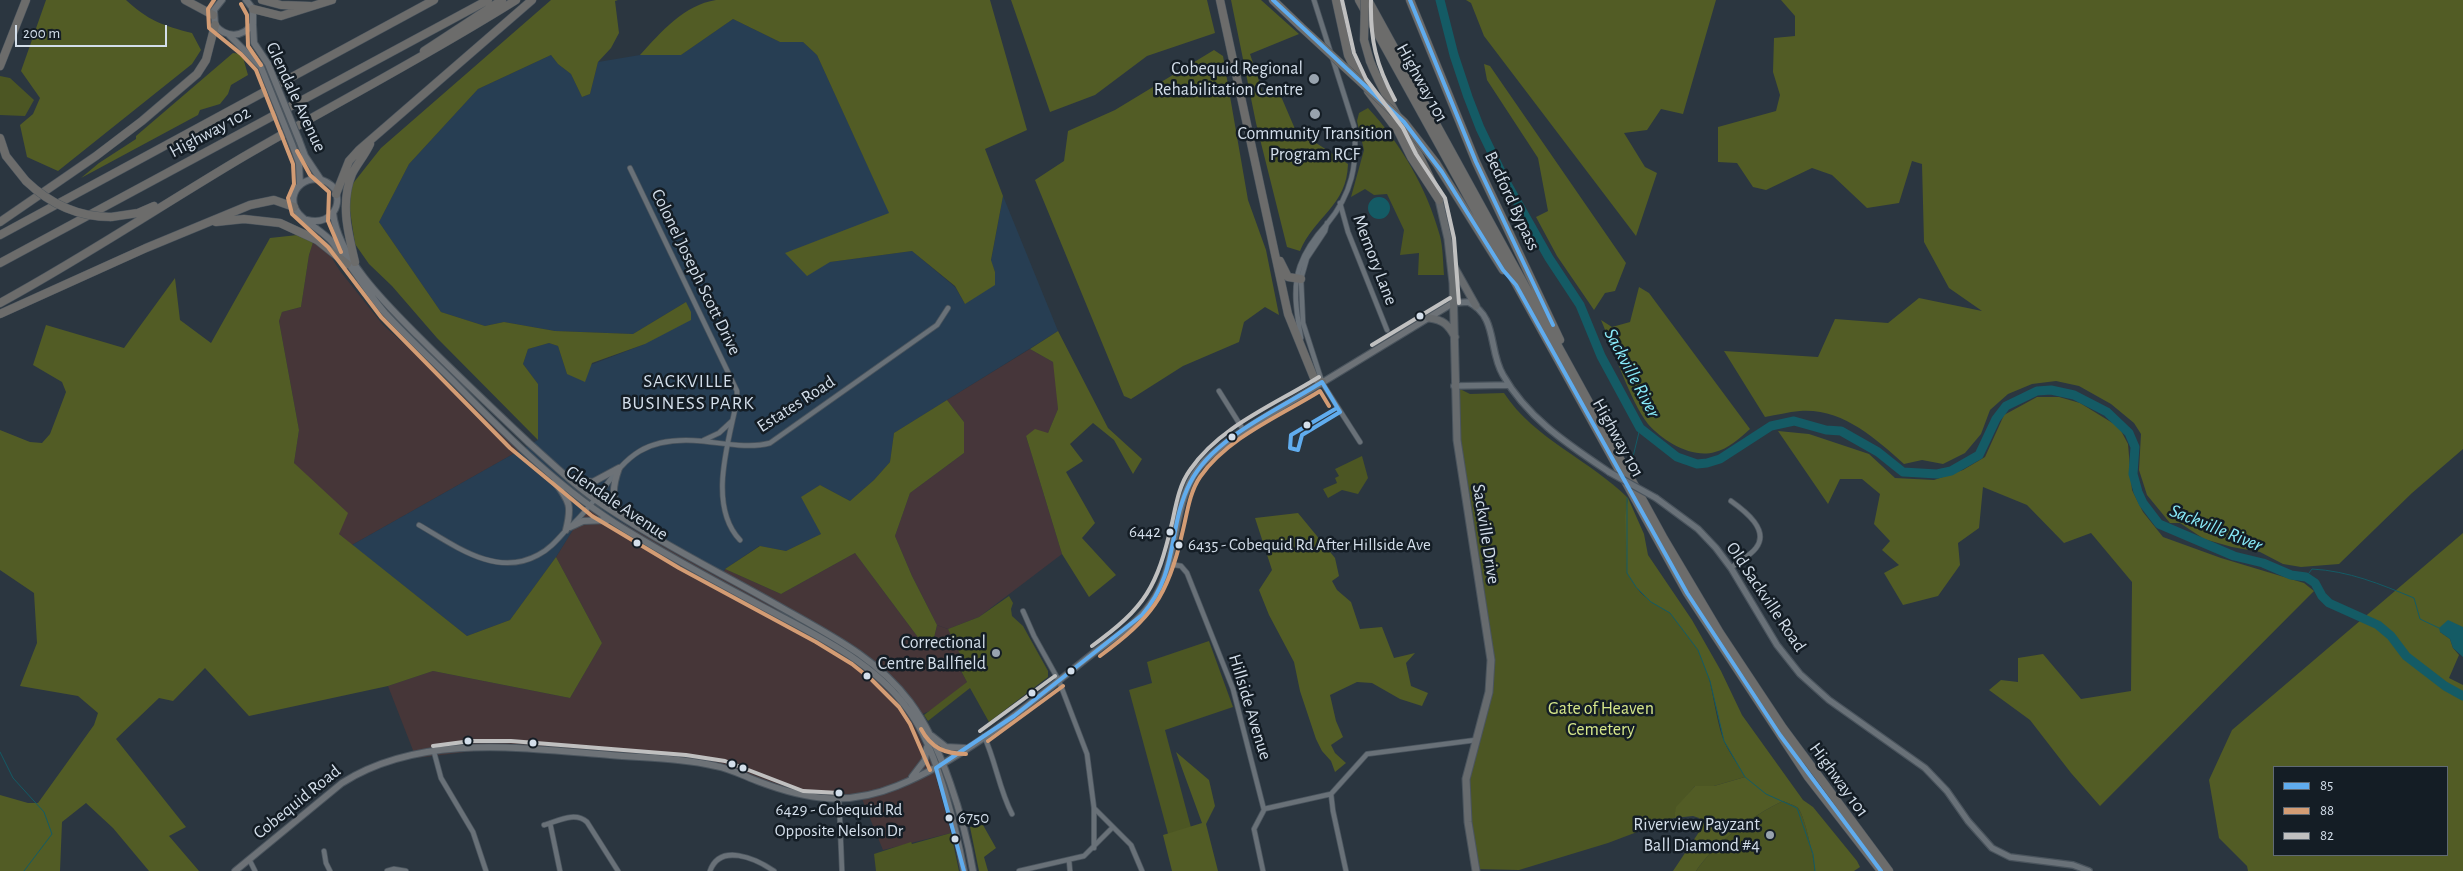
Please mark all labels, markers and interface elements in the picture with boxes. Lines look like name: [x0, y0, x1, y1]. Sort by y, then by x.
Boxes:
scale bar: [18, 15, 170, 47]
text: 200 m: [23, 26, 60, 41]
street label: Glendale Avenue: [261, 39, 331, 155]
street label: Highway 101: [1391, 40, 1453, 126]
place label: Cobequid Regional Rehabilitation Centre: [1154, 58, 1303, 100]
marker: Cobequid Regional Rehabilitation Centre: [1307, 72, 1321, 86]
street label: Highway 102: [166, 102, 254, 162]
marker: Community Transition Program RCF: [1308, 107, 1322, 121]
place label: Community Transition Program RCF: [1237, 123, 1393, 166]
street label: Bedford Bypass: [1480, 148, 1544, 254]
street label: Colonel Joseph Scott Drive: [646, 185, 746, 359]
street label: Memory Lane: [1348, 212, 1402, 308]
unlabelled marker: [1415, 311, 1425, 321]
water label: Sackville River: [1599, 324, 1665, 422]
district label: SACKVILLE BUSINESS PARK: [620, 370, 756, 414]
street label: Estates Road: [753, 371, 839, 437]
street label: Highway 101: [1587, 395, 1649, 481]
unlabelled marker: [1302, 420, 1312, 430]
unlabelled marker: [1227, 432, 1237, 442]
street label: Glendale Avenue: [562, 461, 672, 545]
street label: Sackville Drive: [1467, 482, 1505, 586]
water label: Sackville River: [2166, 499, 2266, 557]
place label: 6442: [1129, 522, 1161, 542]
marker: 6442: [1165, 527, 1175, 537]
place label: 6435 - Cobequid Rd After Hillside Ave: [1188, 535, 1431, 555]
unlabelled marker: [632, 538, 642, 548]
street label: Old Sackville Road: [1721, 538, 1811, 656]
marker: 6435 - Cobequid Rd After Hillside Ave: [1174, 540, 1184, 550]
place label: Correctional Centre Ballfield: [878, 632, 986, 674]
marker: Correctional Centre Ballfield: [990, 647, 1002, 659]
street label: Hillside Avenue: [1224, 651, 1276, 763]
unlabelled marker: [1066, 666, 1076, 676]
unlabelled marker: [862, 671, 872, 681]
unlabelled marker: [1027, 688, 1037, 698]
park label: Gate of Heaven Cemetery: [1548, 698, 1654, 741]
unlabelled marker: [463, 736, 473, 746]
unlabelled marker: [528, 738, 538, 748]
street label: Highway 101: [1805, 738, 1873, 822]
unlabelled marker: [727, 759, 737, 769]
street label: Cobequid Road: [249, 760, 345, 844]
unlabelled marker: [738, 763, 748, 773]
legend: [2273, 766, 2448, 856]
text: 85: [2320, 778, 2333, 793]
marker: 6429 - Cobequid Rd Opposite Nelson Dr: [834, 788, 844, 798]
place label: 6429 - Cobequid Rd Opposite Nelson Dr: [775, 800, 903, 840]
text: 88: [2320, 803, 2334, 818]
place label: 6750: [958, 808, 989, 828]
marker: 6750: [944, 813, 954, 823]
place label: Riverview Payzant Ball Diamond #4: [1633, 814, 1760, 856]
text: 82: [2320, 828, 2334, 843]
marker: Riverview Payzant Ball Diamond #4: [1764, 829, 1776, 841]
unlabelled marker: [950, 834, 960, 844]

